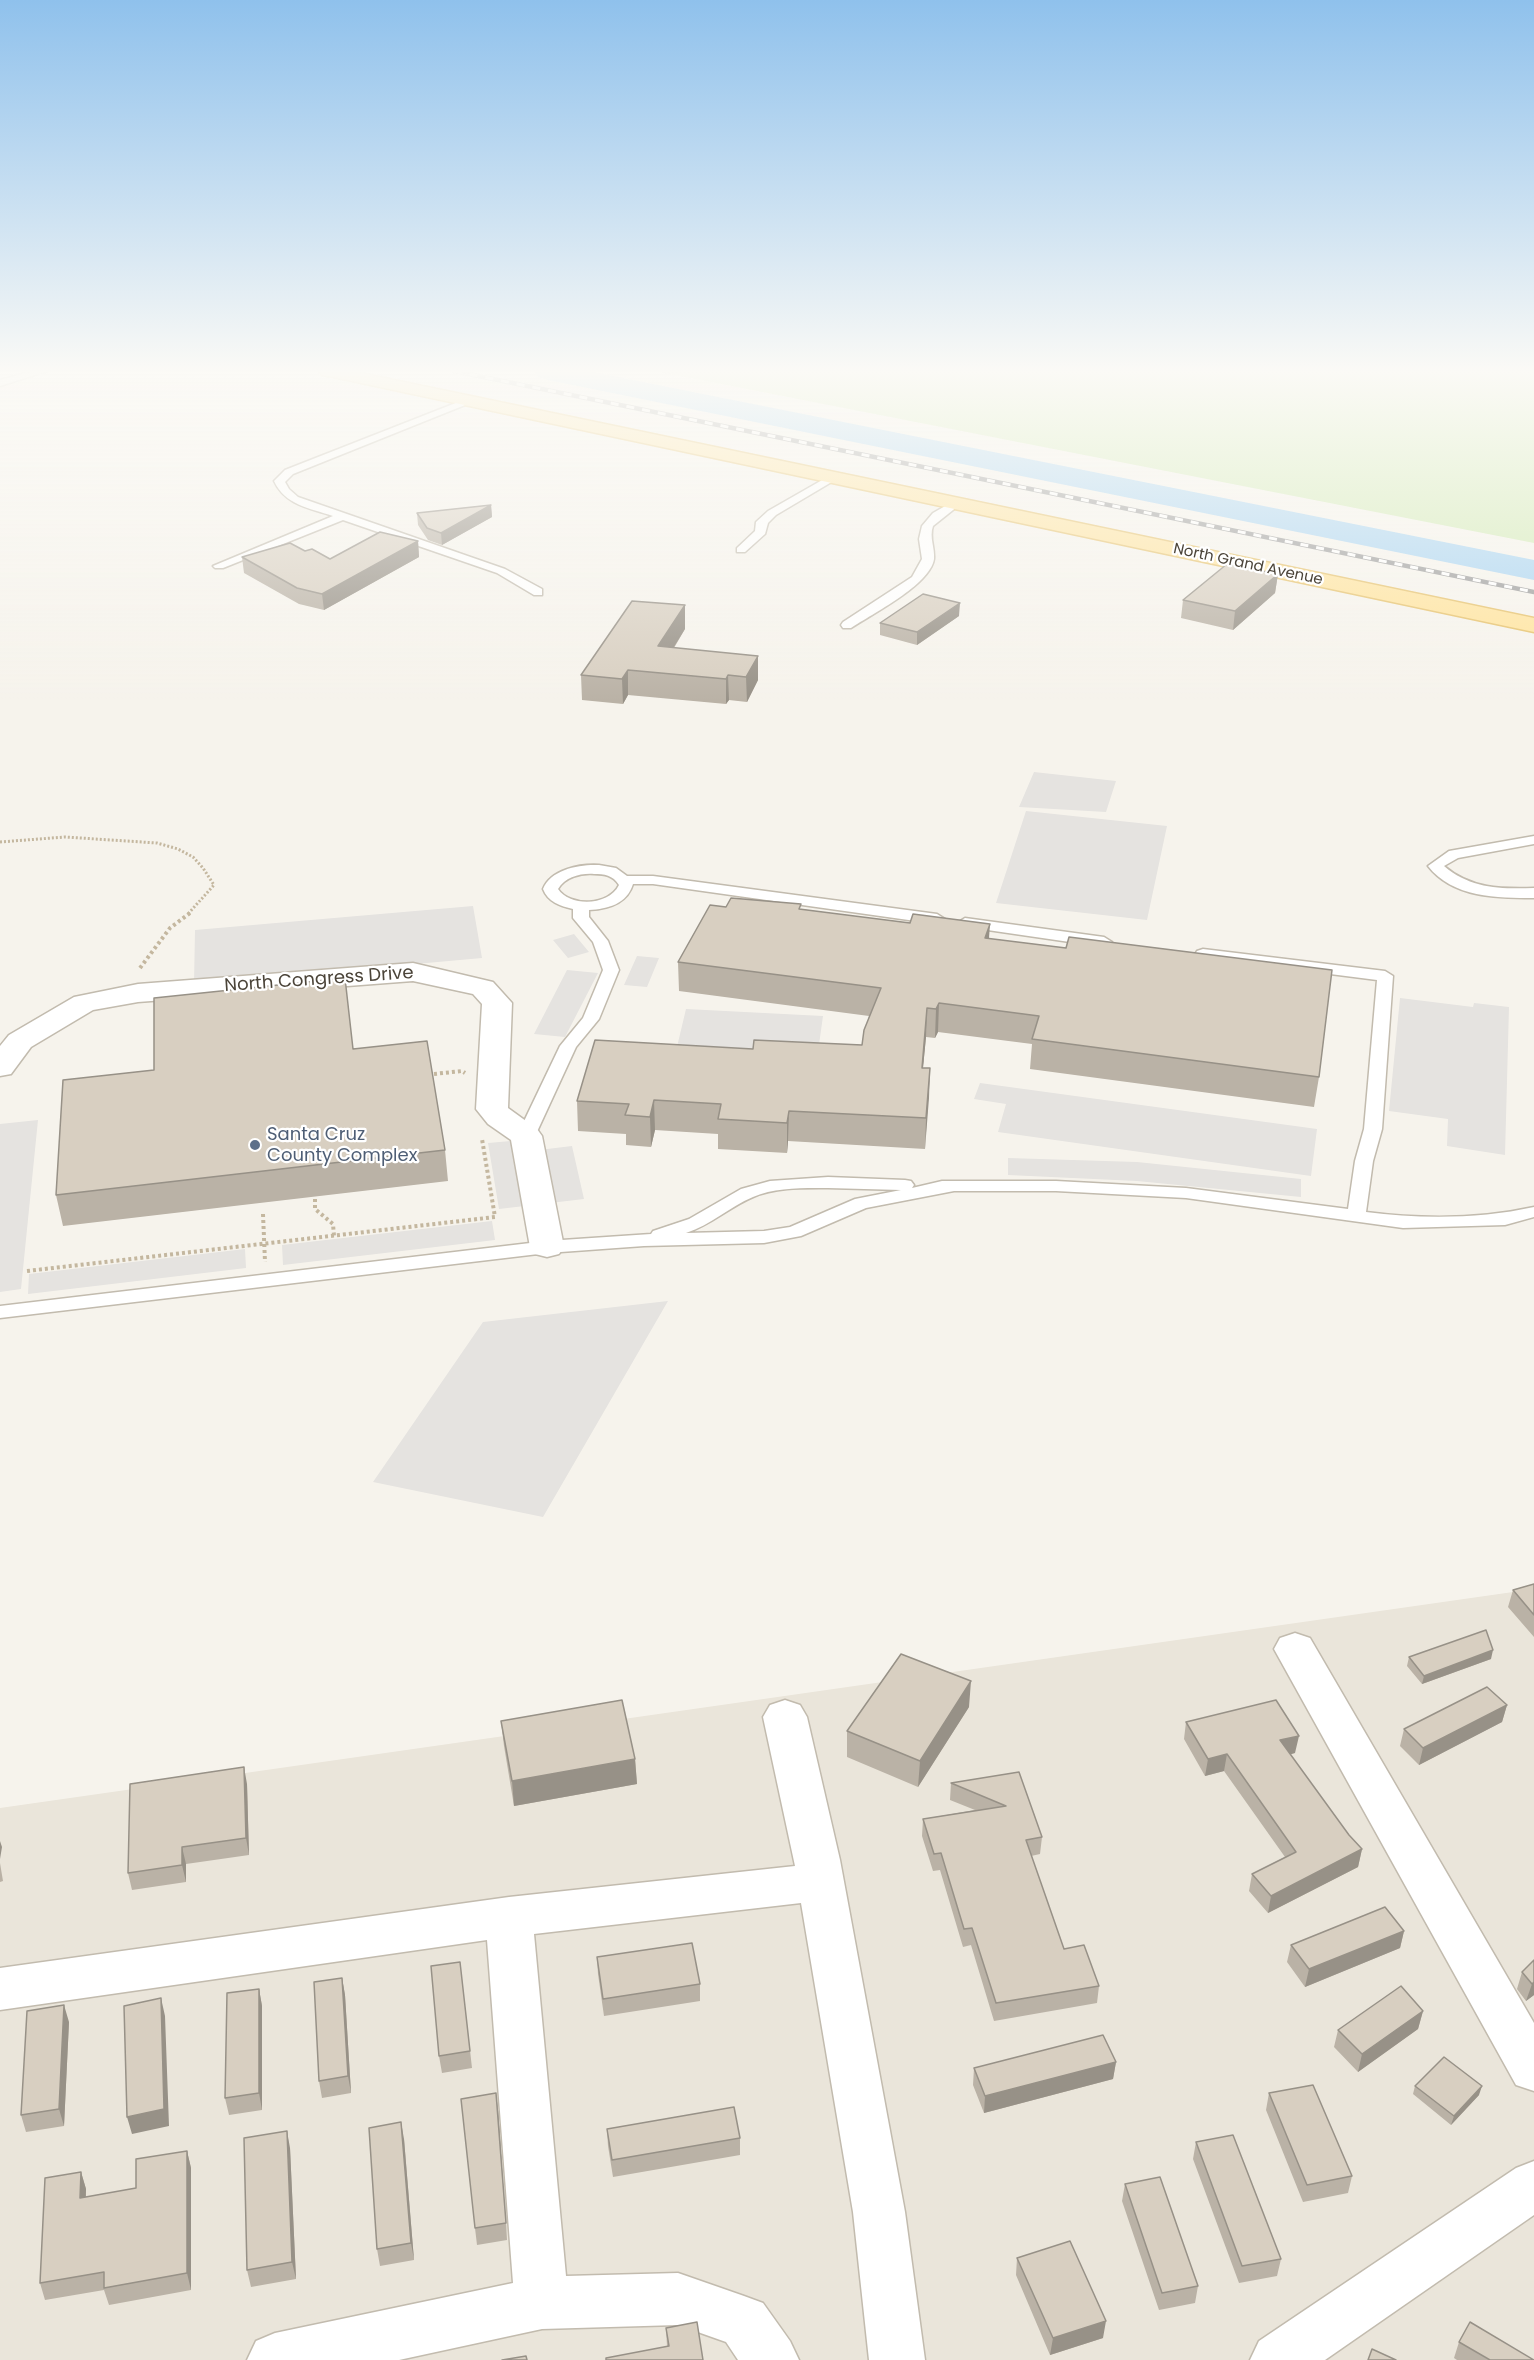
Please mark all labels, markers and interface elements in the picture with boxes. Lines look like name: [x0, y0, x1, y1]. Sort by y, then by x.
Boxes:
street label: North Grand Avenue: [1172, 540, 1324, 590]
street label: North Congress Drive: [224, 963, 414, 997]
place label: Santa Cruz County Complex: [267, 1124, 417, 1166]
marker: Santa Cruz County Complex: [248, 1138, 262, 1152]

